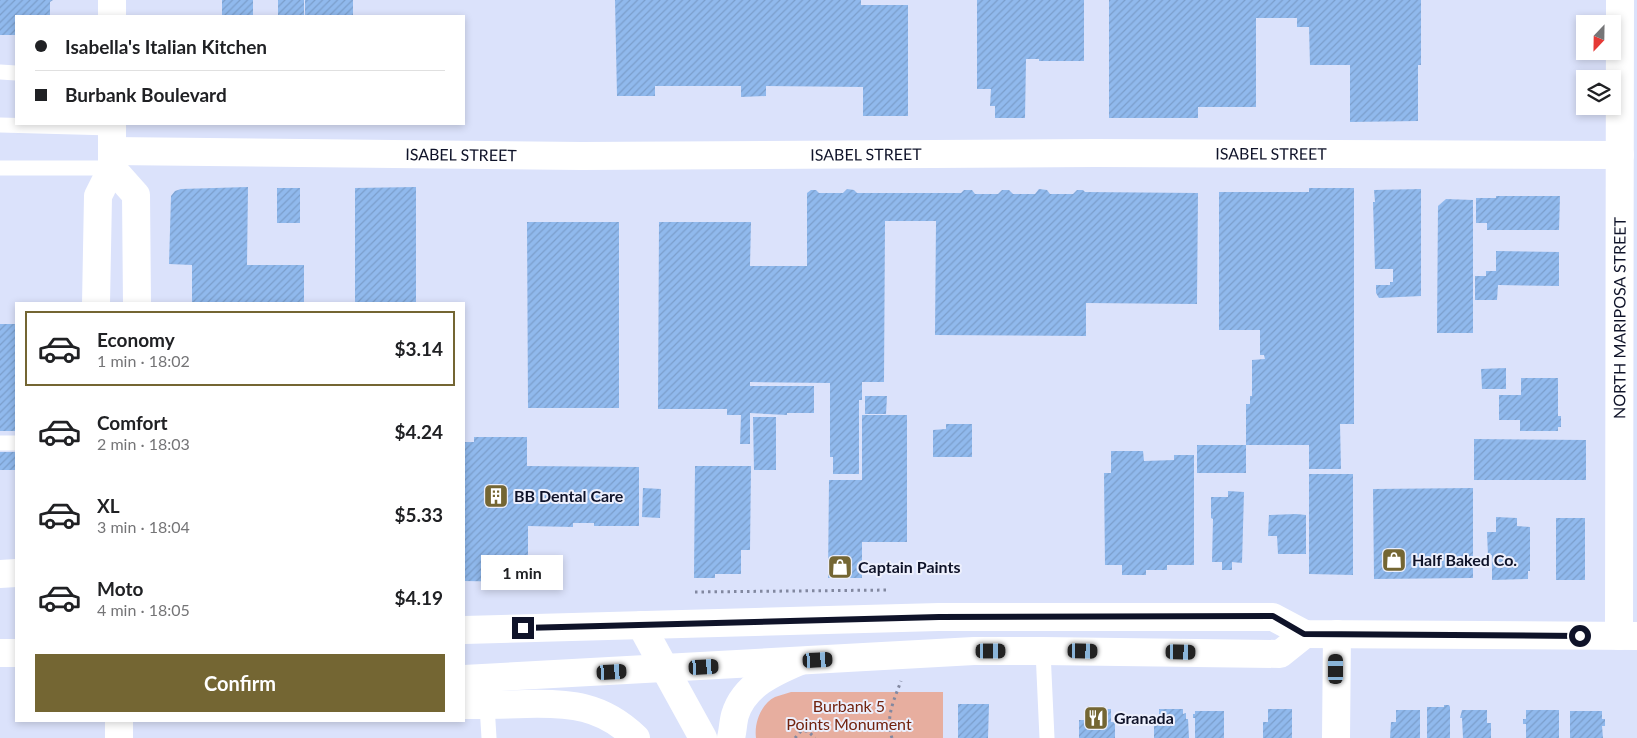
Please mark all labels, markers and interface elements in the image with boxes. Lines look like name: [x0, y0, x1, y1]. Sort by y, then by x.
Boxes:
north arrow: [1576, 15, 1621, 60]
map controls: [1576, 15, 1621, 115]
text: Isabella's Italian Kitchen: [65, 35, 267, 58]
button: layers: [1576, 70, 1621, 115]
text: Burbank Boulevard: [65, 83, 227, 106]
street label: ISABEL STREET: [1215, 143, 1327, 163]
street label: ISABEL STREET: [405, 144, 517, 164]
street label: ISABEL STREET: [810, 144, 922, 164]
street label: NORTH MARIPOSA STREET: [1609, 216, 1629, 419]
icon: car: [37, 326, 82, 371]
text: Economy: [97, 328, 175, 351]
text: $3.14: [394, 337, 443, 360]
text: 1 min · 18:02: [97, 351, 190, 370]
icon: car: [37, 409, 82, 454]
text: Comfort: [97, 411, 168, 434]
text: $4.24: [394, 420, 443, 443]
text: 2 min · 18:03: [97, 434, 190, 453]
building icon: BB Dental Care: [483, 483, 509, 509]
place label: BB Dental Care: [514, 486, 624, 505]
icon: car: [37, 492, 82, 537]
text: XL: [97, 494, 120, 517]
text: $5.33: [394, 503, 443, 526]
text: 3 min · 18:04: [97, 517, 190, 536]
shop icon: Half Baked Co.: [1381, 547, 1407, 573]
place label: Half Baked Co.: [1412, 550, 1517, 569]
shop icon: Captain Paints: [827, 554, 853, 580]
callout: 1 min: [482, 556, 564, 590]
place label: Captain Paints: [858, 557, 960, 576]
text: 1 min: [502, 563, 542, 582]
icon: car: [37, 575, 82, 620]
text: Moto: [97, 577, 143, 600]
text: $4.19: [394, 586, 443, 609]
text: 4 min · 18:05: [97, 600, 190, 619]
route end: [512, 617, 534, 639]
route start: [1569, 625, 1591, 647]
car: [1067, 643, 1098, 659]
car: [976, 644, 1006, 659]
car: [1165, 644, 1196, 660]
car: [802, 652, 833, 668]
button: Confirm: [35, 654, 445, 712]
car: [1328, 654, 1343, 684]
car: [688, 659, 719, 675]
car: [596, 664, 627, 680]
park label: Burbank 5 Points Monument: [786, 696, 912, 733]
restaurant icon: Granada: [1083, 705, 1109, 731]
place label: Granada: [1114, 708, 1174, 727]

